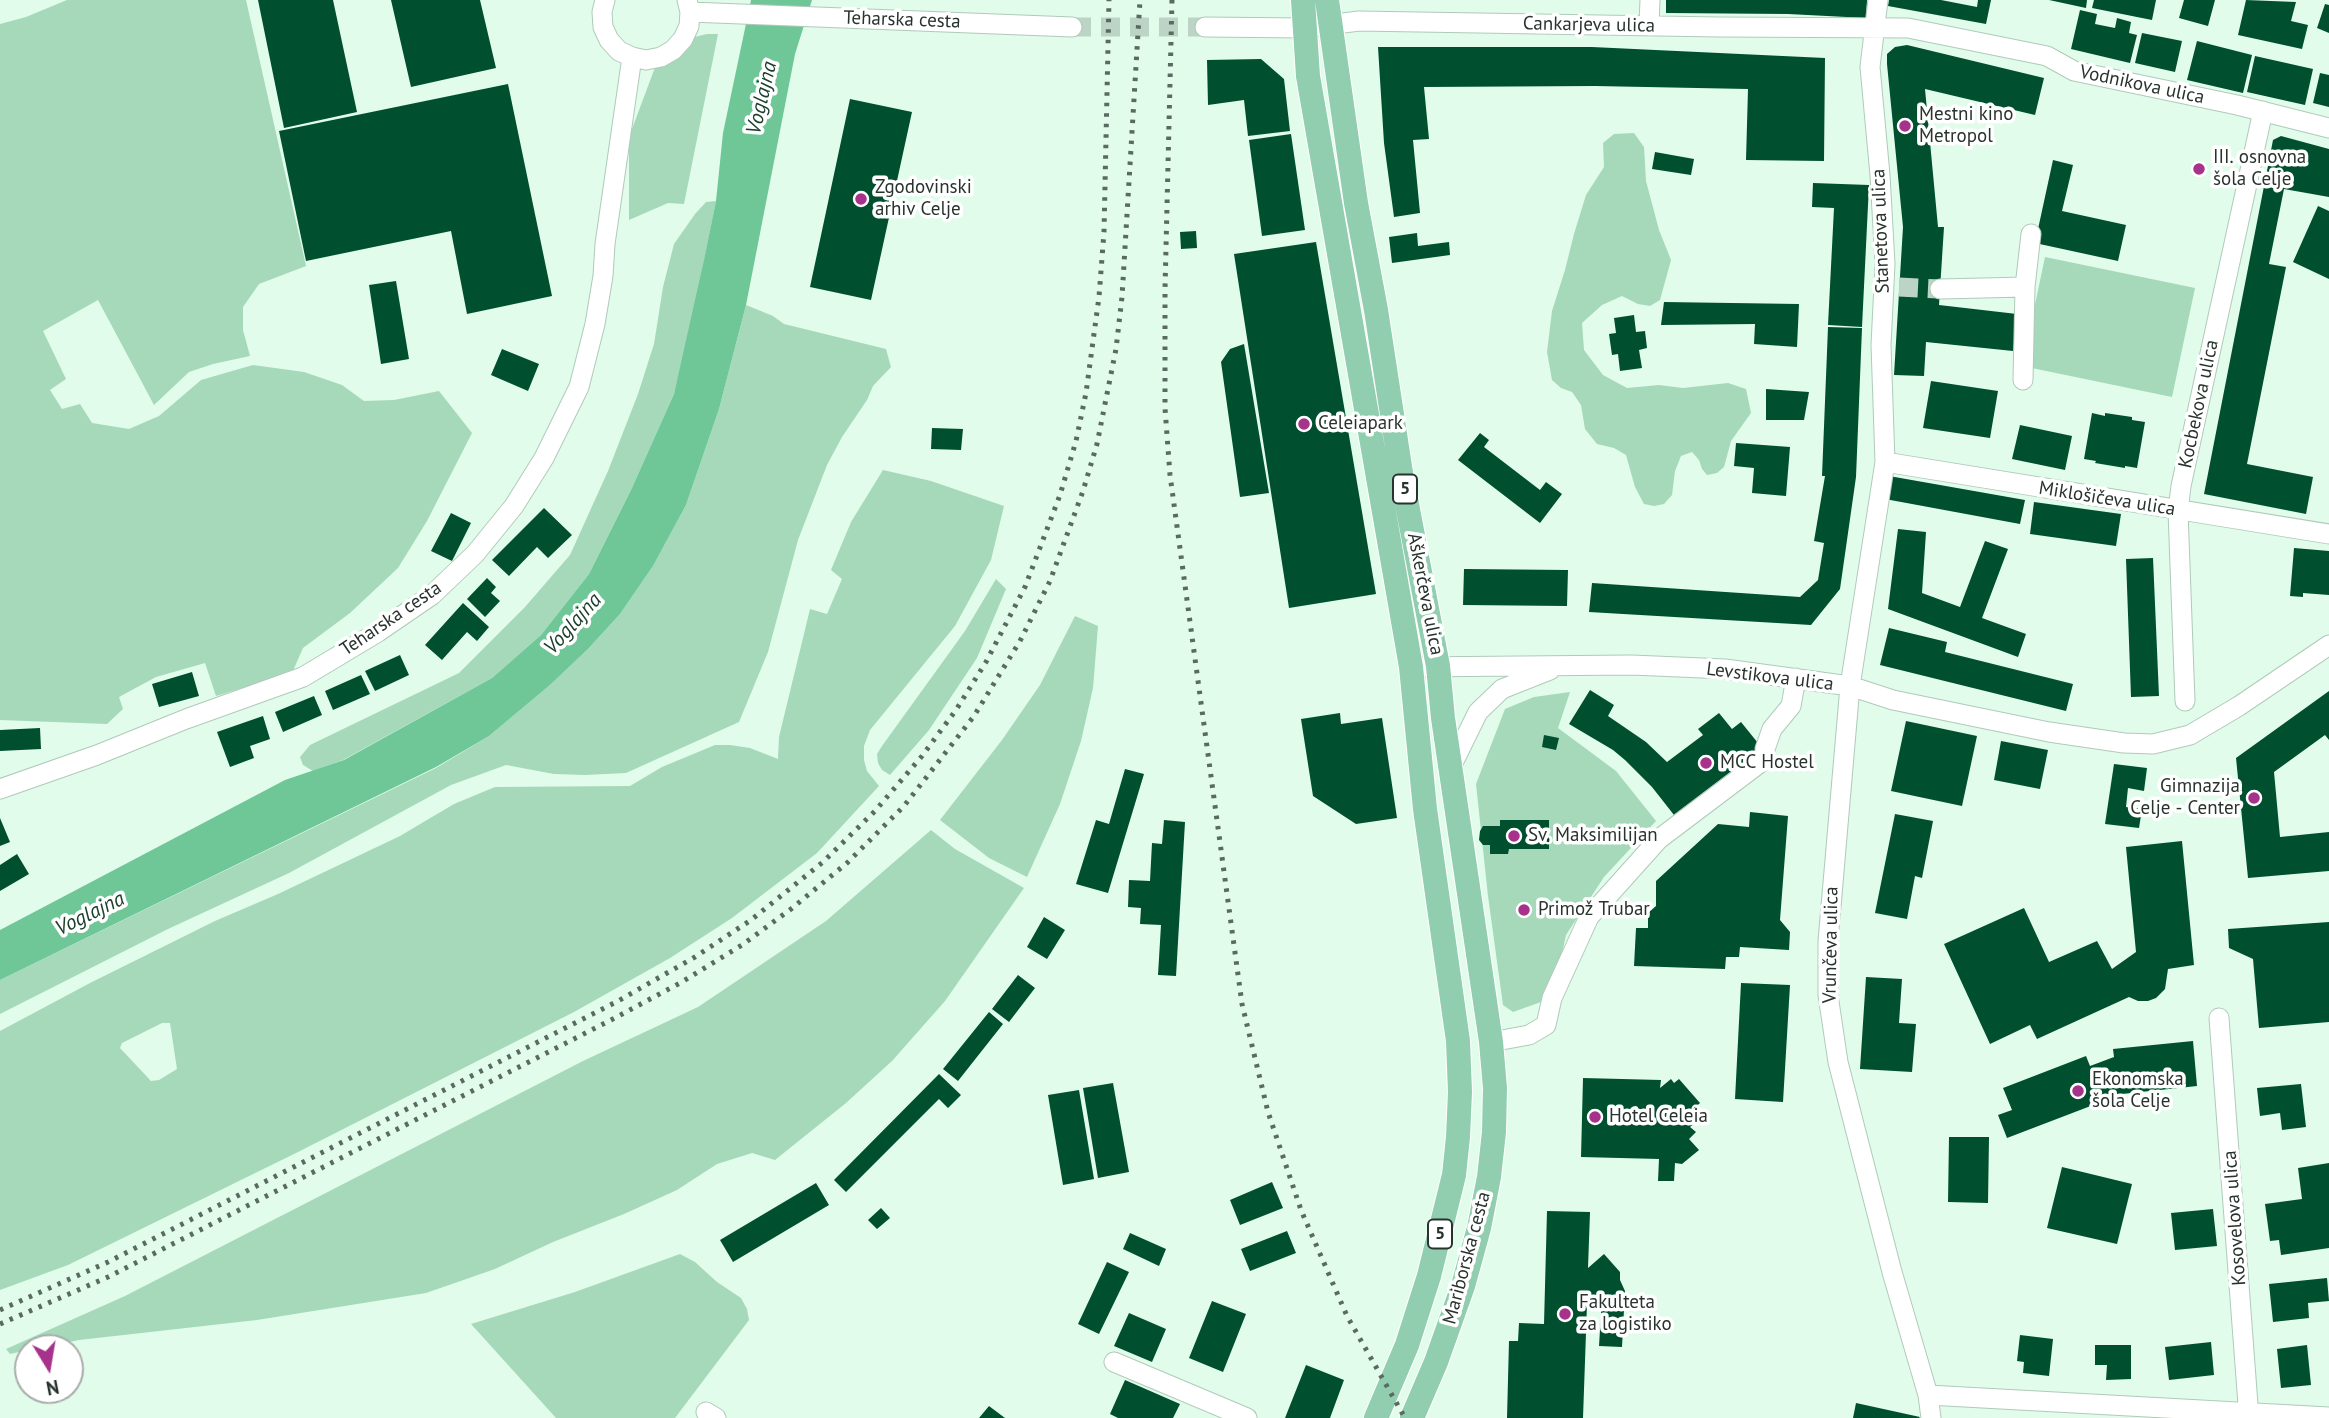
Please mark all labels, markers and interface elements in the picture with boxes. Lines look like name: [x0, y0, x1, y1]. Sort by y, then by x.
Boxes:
street label: Teharska cesta: [843, 7, 961, 33]
street label: Cankarjeva ulica: [1523, 12, 1655, 38]
water label: Voglajna: [741, 59, 783, 137]
street label: Vodnikova ulica: [2078, 61, 2206, 109]
place label: Mestni kino Metropol: [1919, 104, 2013, 148]
marker: Mestni kino Metropol: [1897, 118, 1913, 134]
place label: III. osnovna šola Celje: [2213, 147, 2306, 191]
marker: III. osnovna šola Celje: [2191, 161, 2207, 177]
street label: Stanetova ulica: [1867, 168, 1895, 294]
place label: Zgodovinski arhiv Celje: [875, 177, 972, 221]
marker: Zgodovinski arhiv Celje: [853, 191, 869, 207]
street label: Kocbekova ulica: [2174, 338, 2224, 470]
place label: Celeiapark: [1318, 413, 1403, 435]
marker: Celeiapark: [1296, 416, 1312, 432]
road number: 5: [1393, 475, 1417, 504]
street label: Miklošičeva ulica: [2037, 477, 2177, 521]
street label: Aškerčeva ulica: [1402, 531, 1448, 657]
street label: Teharska cesta: [336, 577, 446, 661]
water label: Voglajna: [539, 588, 607, 660]
street label: Levstikova ulica: [1705, 658, 1835, 696]
place label: MCC Hostel: [1720, 752, 1814, 774]
marker: MCC Hostel: [1698, 755, 1714, 771]
place label: Gimnazija Celje - Center: [2130, 776, 2240, 820]
marker: Gimnazija Celje - Center: [2246, 790, 2262, 806]
place label: Sv. Maksimilijan: [1528, 825, 1658, 847]
marker: Sv. Maksimilijan: [1506, 828, 1522, 844]
water label: Voglajna: [51, 886, 129, 942]
street label: Vrunčeva ulica: [1819, 886, 1843, 1004]
place label: Primož Trubar: [1538, 899, 1650, 921]
marker: Primož Trubar: [1516, 902, 1532, 918]
place label: Ekonomska šola Celje: [2092, 1069, 2184, 1113]
marker: Ekonomska šola Celje: [2070, 1083, 2086, 1099]
place label: Hotel Celeia: [1609, 1106, 1708, 1128]
marker: Hotel Celeia: [1587, 1109, 1603, 1125]
street label: Kosovelova ulica: [2219, 1150, 2251, 1286]
street label: Mariborska cesta: [1438, 1189, 1496, 1327]
road number: 5: [1428, 1219, 1452, 1248]
place label: Fakulteta za logistiko: [1579, 1292, 1672, 1336]
marker: Fakulteta za logistiko: [1557, 1306, 1573, 1322]
north arrow: [14, 1334, 84, 1404]
text: N: [44, 1375, 61, 1401]

